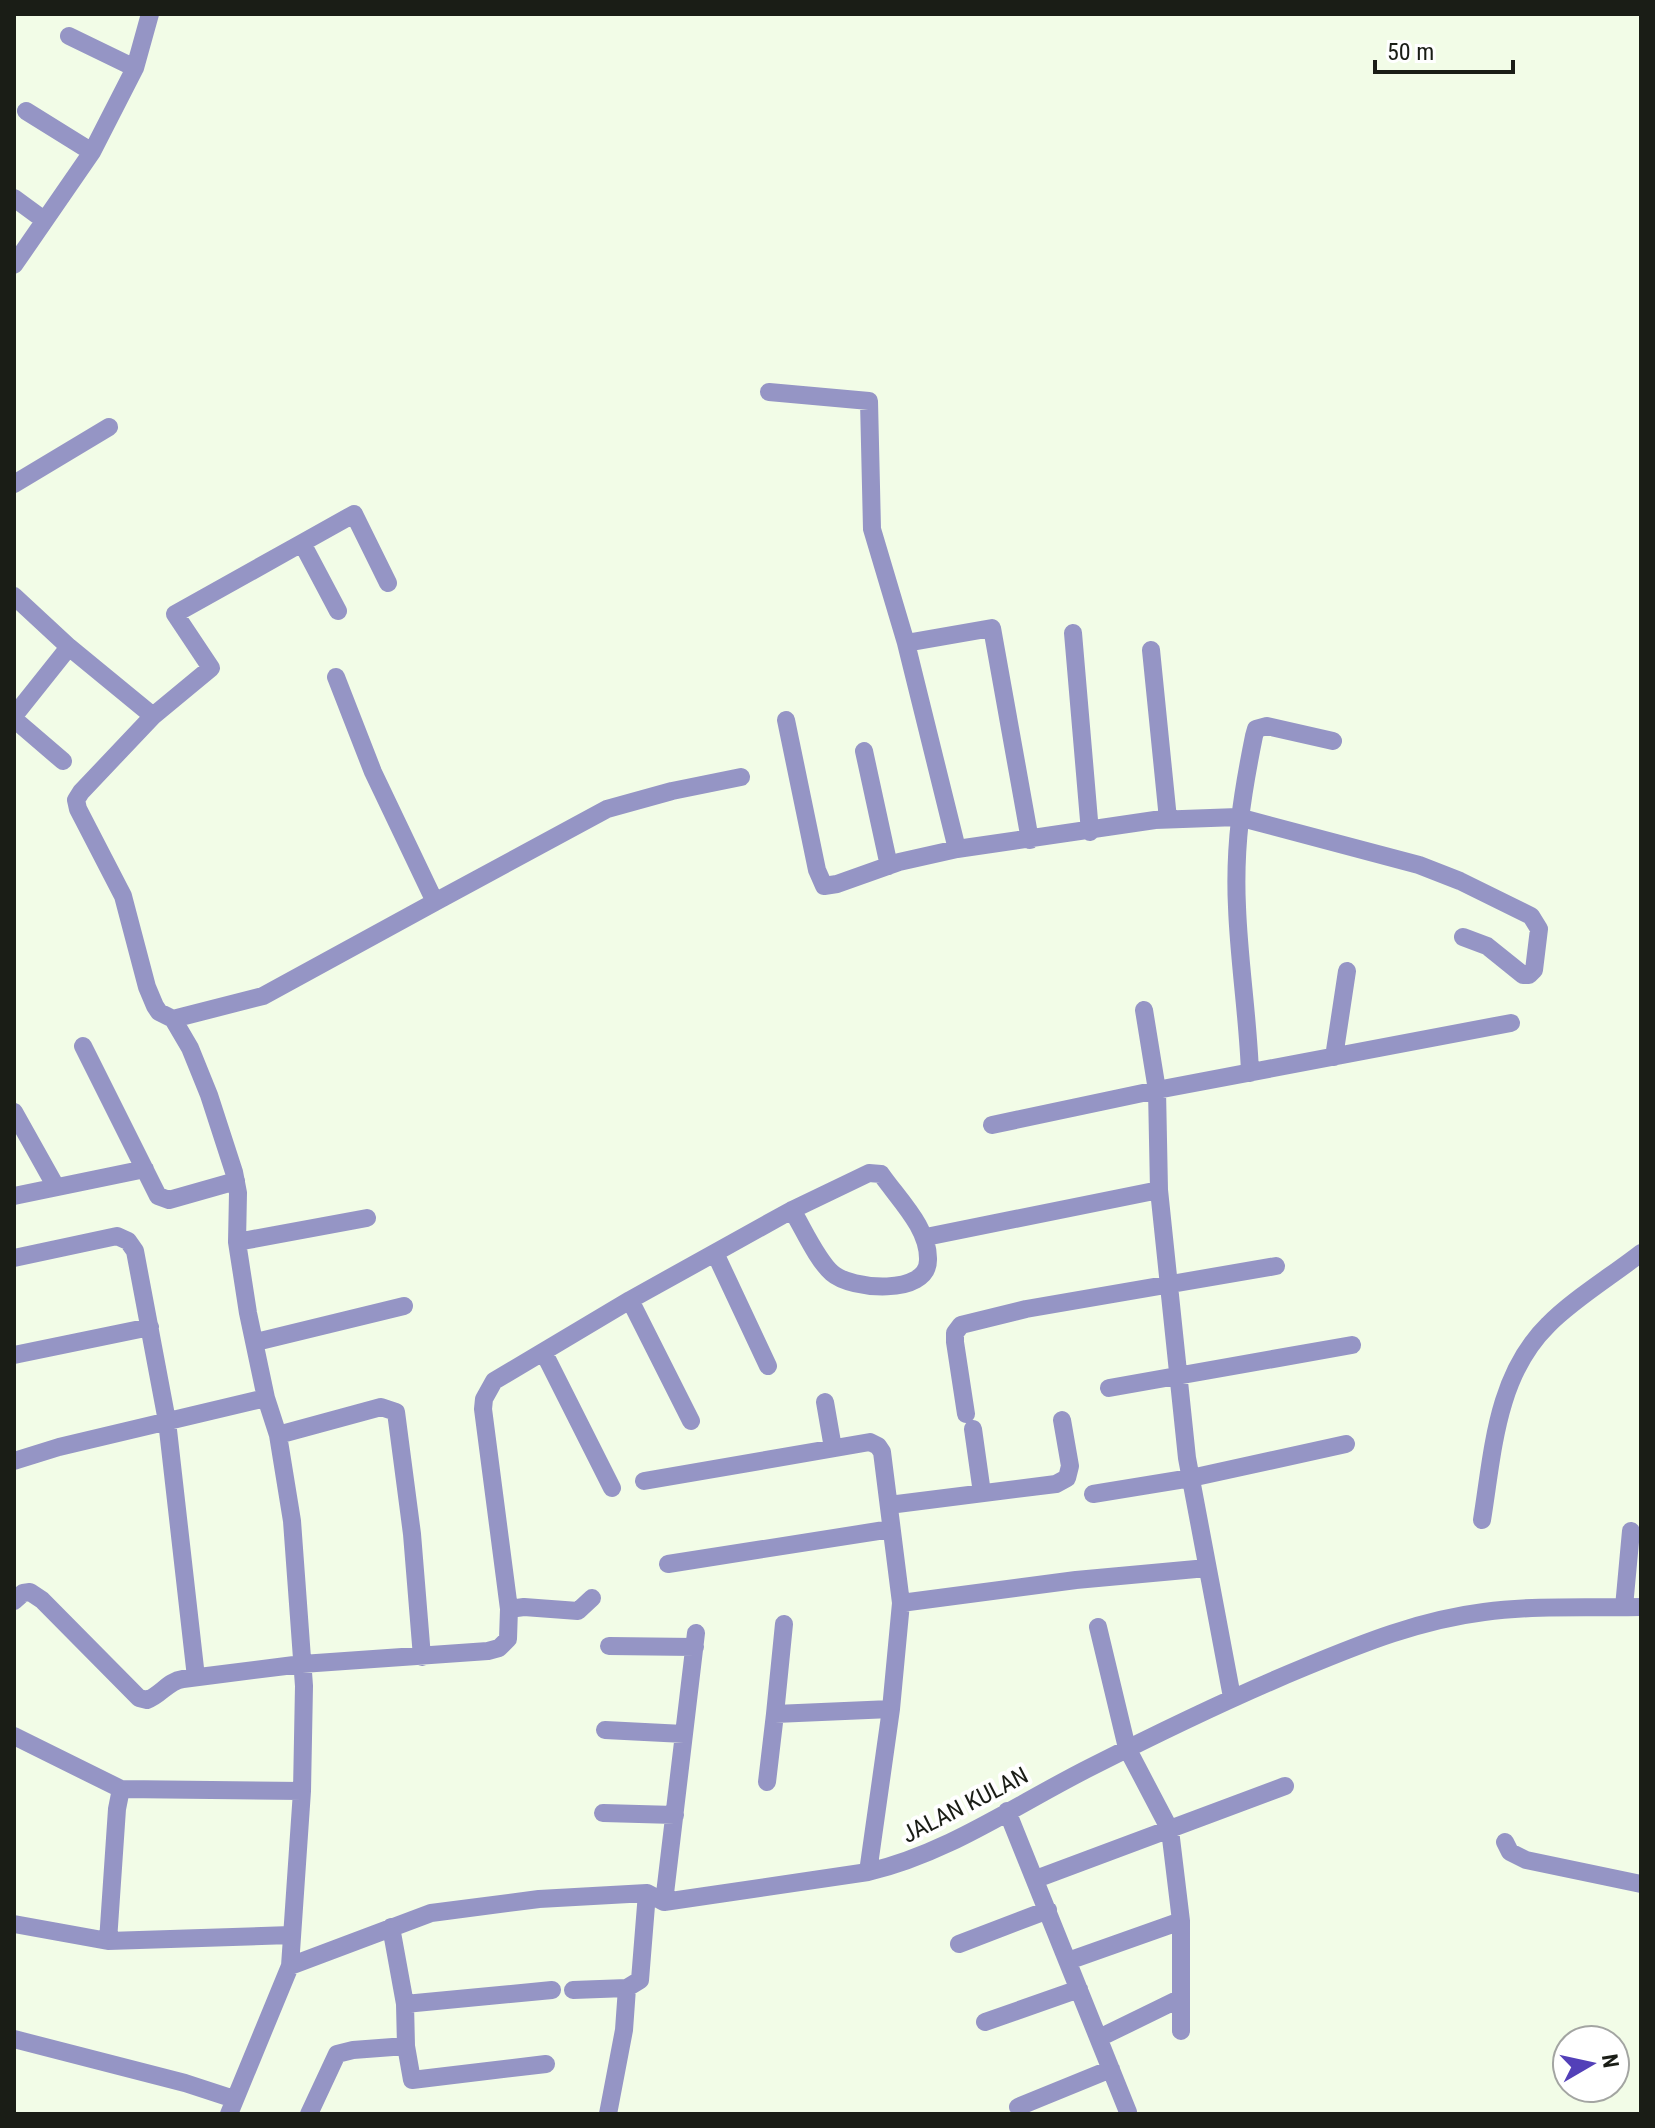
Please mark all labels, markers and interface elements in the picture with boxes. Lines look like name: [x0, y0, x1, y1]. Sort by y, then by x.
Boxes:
scale bar: [1375, 24, 1513, 74]
text: 50 m: [1387, 38, 1434, 66]
street label: JALAN KULAN: [897, 1761, 1033, 1849]
north arrow: [1551, 2024, 1631, 2104]
text: N: [1597, 2052, 1624, 2070]

